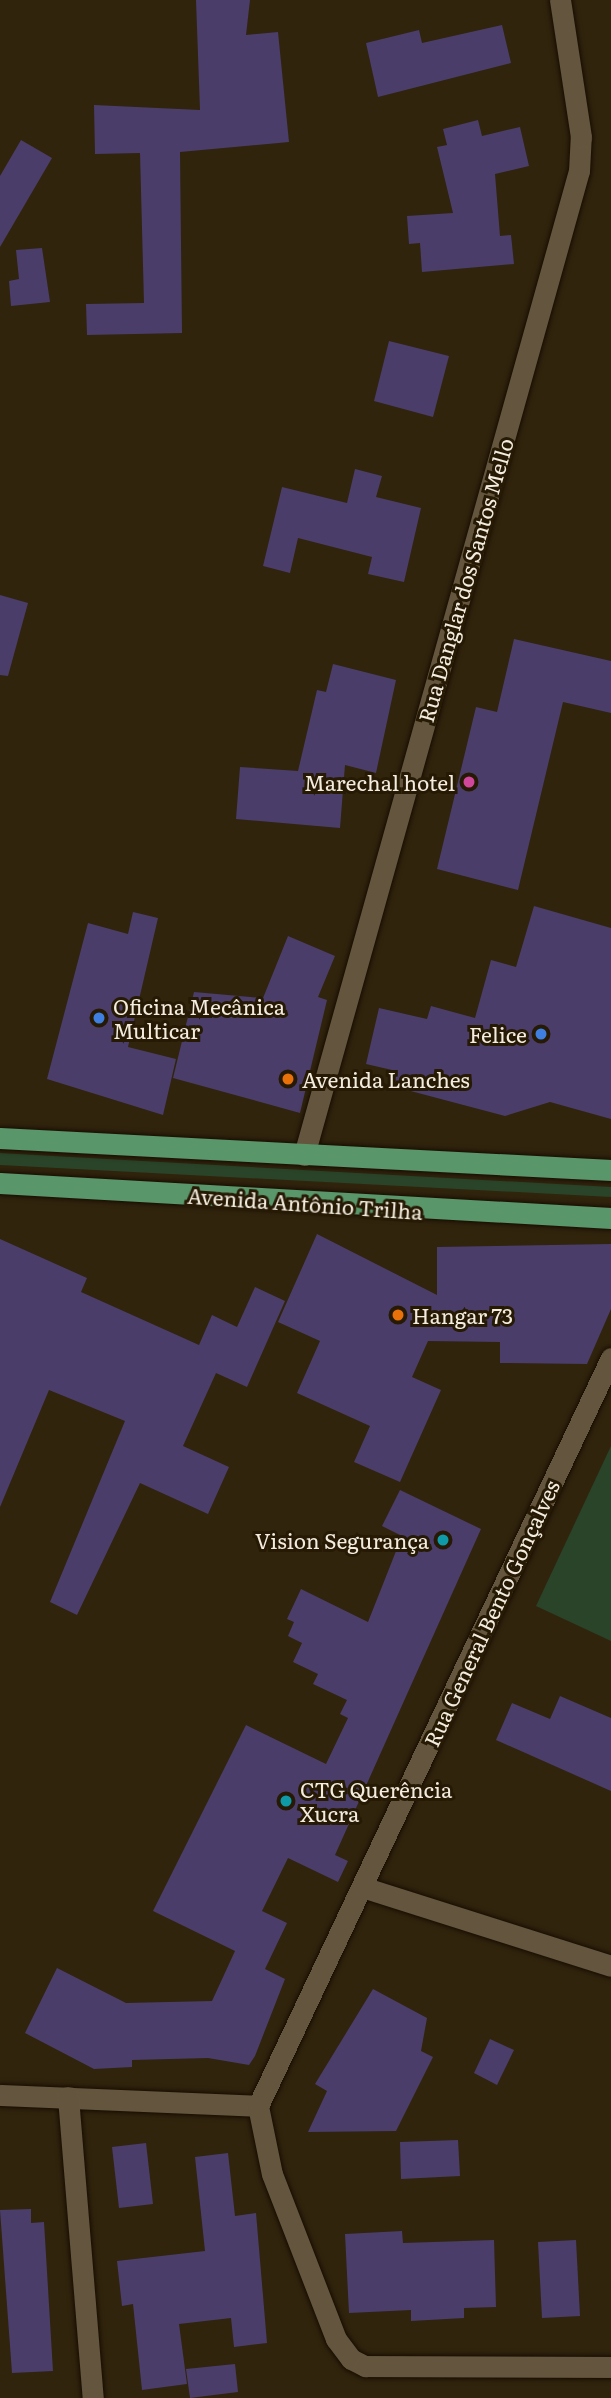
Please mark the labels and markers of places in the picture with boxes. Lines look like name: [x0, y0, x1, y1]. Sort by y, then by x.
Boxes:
place label: Marechal hotel: [304, 769, 455, 795]
marker: Marechal hotel: [461, 774, 477, 790]
place label: Oficina Mecânica Multicar: [113, 993, 285, 1043]
marker: Oficina Mecânica Multicar: [91, 1010, 107, 1026]
place label: Felice: [469, 1021, 527, 1047]
marker: Felice: [533, 1026, 549, 1042]
place label: Avenida Lanches: [302, 1066, 470, 1092]
marker: Avenida Lanches: [280, 1071, 296, 1087]
place label: Hangar 73: [412, 1302, 513, 1328]
marker: Hangar 73: [390, 1307, 406, 1323]
place label: Vision Segurança: [255, 1527, 429, 1553]
marker: Vision Segurança: [435, 1532, 451, 1548]
place label: CTG Querência Xucra: [300, 1776, 452, 1826]
marker: CTG Querência Xucra: [278, 1793, 294, 1809]

